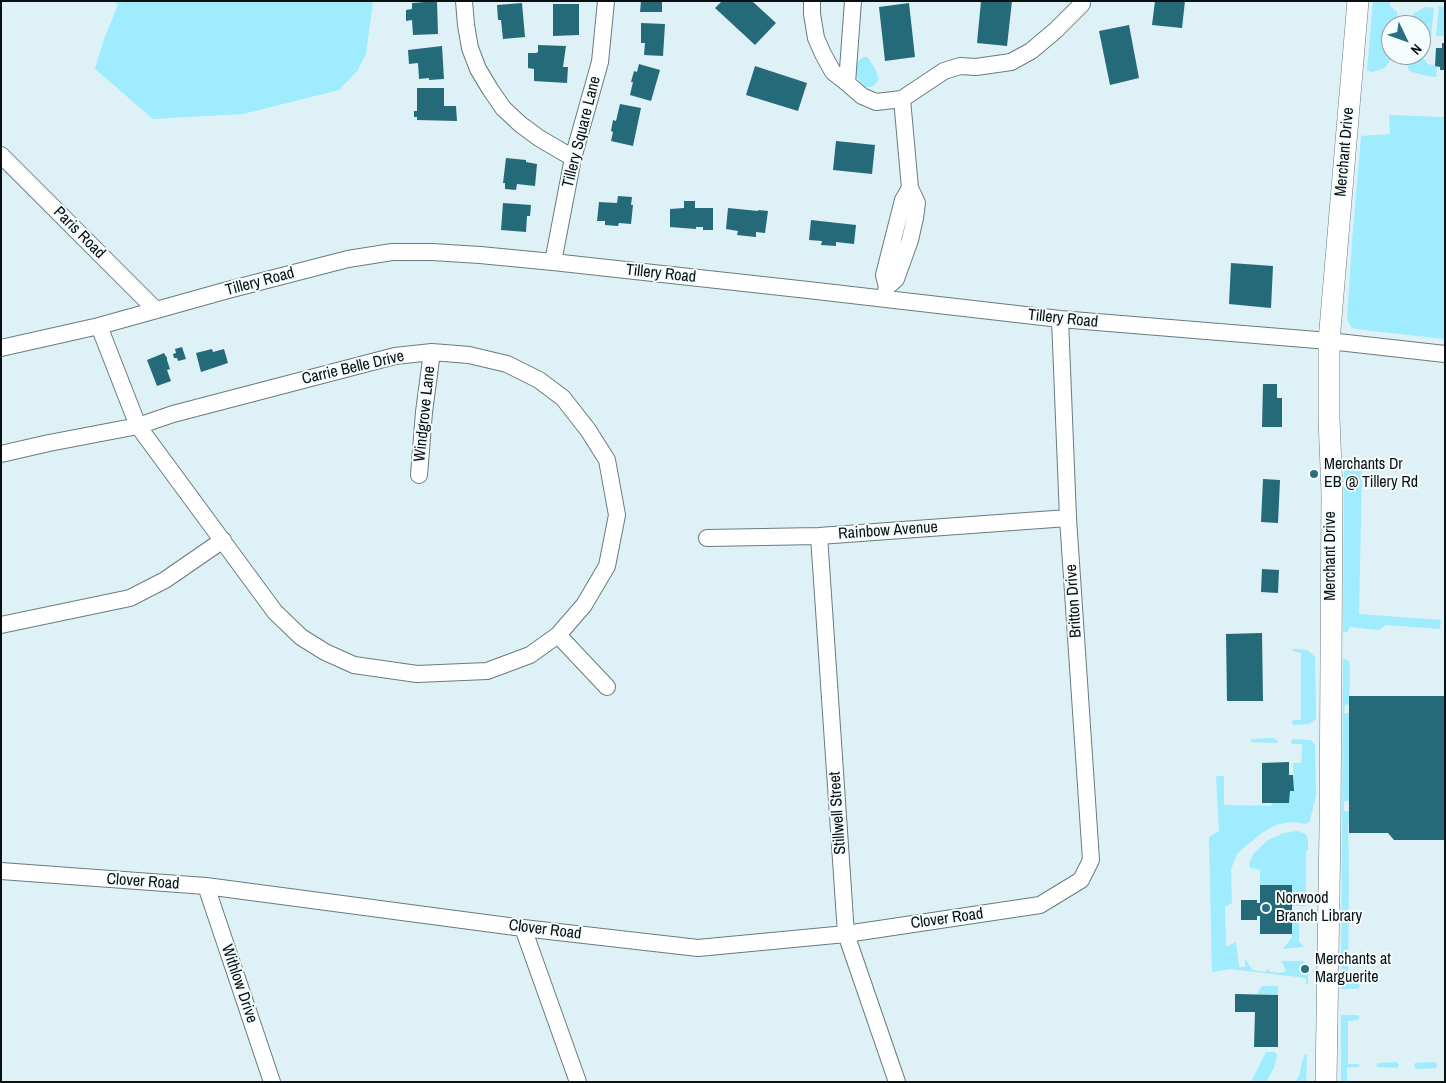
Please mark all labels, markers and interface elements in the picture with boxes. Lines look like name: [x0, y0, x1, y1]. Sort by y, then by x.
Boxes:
north arrow: [1381, 15, 1431, 65]
text: N: [1407, 40, 1426, 58]
street label: Tillery Square Lane: [559, 74, 605, 190]
street label: Merchant Drive: [1332, 106, 1358, 198]
street label: Paris Road: [49, 203, 109, 263]
street label: Tillery Road: [625, 261, 697, 287]
street label: Tillery Road: [223, 264, 297, 300]
street label: Tillery Road: [1027, 306, 1099, 332]
street label: Carrie Belle Drive: [300, 347, 406, 389]
street label: Windgrove Lane: [410, 365, 440, 463]
place label: Merchants Dr EB @ Tillery Rd: [1324, 455, 1418, 493]
marker: Merchants Dr EB @ Tillery Rd: [1308, 468, 1320, 480]
street label: Merchant Drive: [1321, 511, 1341, 601]
street label: Rainbow Avenue: [838, 518, 938, 544]
street label: Britton Drive: [1062, 564, 1086, 638]
street label: Stillwell Street: [826, 771, 850, 855]
street label: Clover Road: [106, 870, 180, 894]
place label: Norwood Branch Library: [1276, 889, 1362, 927]
marker: Norwood Branch Library: [1260, 902, 1272, 914]
street label: Clover Road: [910, 904, 984, 934]
street label: Clover Road: [508, 916, 582, 944]
street label: Withlow Drive: [217, 942, 261, 1026]
place label: Merchants at Marguerite: [1315, 950, 1391, 988]
marker: Merchants at Marguerite: [1299, 963, 1311, 975]

